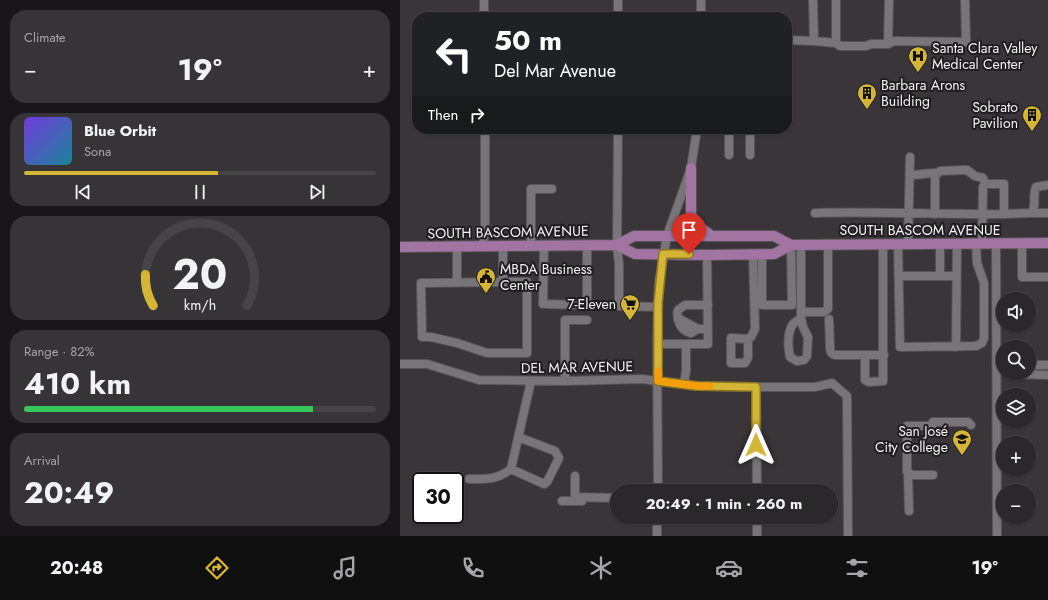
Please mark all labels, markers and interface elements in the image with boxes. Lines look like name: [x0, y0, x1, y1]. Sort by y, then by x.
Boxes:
text: 50 m: [494, 20, 562, 61]
text: Climate: [24, 28, 65, 47]
icon: left: [428, 28, 480, 80]
place label: Santa Clara Valley Medical Center: [932, 38, 1038, 74]
hospital icon: Santa Clara Valley Medical Center: [907, 45, 929, 73]
text: 19°: [178, 48, 222, 91]
text: −: [24, 53, 37, 85]
text: +: [362, 53, 376, 85]
text: Del Mar Avenue: [494, 58, 616, 84]
place label: Barbara Arons Building: [881, 75, 966, 111]
building icon: Barbara Arons Building: [856, 82, 878, 110]
place label: Sobrato Pavilion: [972, 97, 1018, 133]
text: Then: [428, 104, 458, 126]
icon: right: [466, 104, 488, 126]
building icon: Sobrato Pavilion: [1021, 104, 1043, 132]
text: Blue Orbit: [84, 120, 156, 142]
text: Sona: [84, 142, 111, 161]
icon: previous: [72, 181, 94, 203]
icon: pause: [189, 181, 211, 203]
icon: next: [306, 181, 328, 203]
pin: [672, 213, 706, 254]
icon: arrive: [678, 219, 700, 241]
street label: SOUTH BASCOM AVENUE: [839, 220, 1001, 240]
street label: SOUTH BASCOM AVENUE: [427, 221, 589, 243]
text: 20: [173, 244, 227, 305]
place label: MBDA Business Center: [500, 259, 592, 295]
public building icon: MBDA Business Center: [475, 266, 497, 294]
map controls: [996, 292, 1036, 524]
button: sound: [996, 292, 1036, 332]
supermarket icon: 7-Eleven: [619, 293, 641, 321]
place label: 7-Eleven: [567, 294, 616, 314]
text: km/h: [184, 295, 216, 315]
button: search: [996, 340, 1036, 380]
text: Range · 82%: [24, 342, 94, 361]
street label: DEL MAR AVENUE: [521, 356, 633, 378]
text: 410 km: [24, 362, 131, 405]
button: layers: [996, 388, 1036, 428]
place label: San José City College: [875, 421, 948, 457]
position arrow: [735, 424, 777, 466]
school or university icon: San José City College: [951, 428, 973, 456]
button: +: [996, 436, 1036, 476]
text: Arrival: [24, 451, 60, 470]
text: 20:49: [24, 471, 114, 514]
speed limit sign: 30: [412, 472, 464, 524]
button: −: [996, 484, 1036, 524]
text: 20:49 · 1 min · 260 m: [646, 493, 802, 515]
icon: directions: [203, 554, 231, 582]
icon: music: [331, 554, 359, 582]
icon: phone: [459, 554, 487, 582]
icon: climate: [587, 554, 615, 582]
icon: car: [715, 554, 743, 582]
icon: filters: [843, 554, 871, 582]
text: 20:48: [50, 555, 103, 581]
text: 19°: [971, 555, 998, 581]

